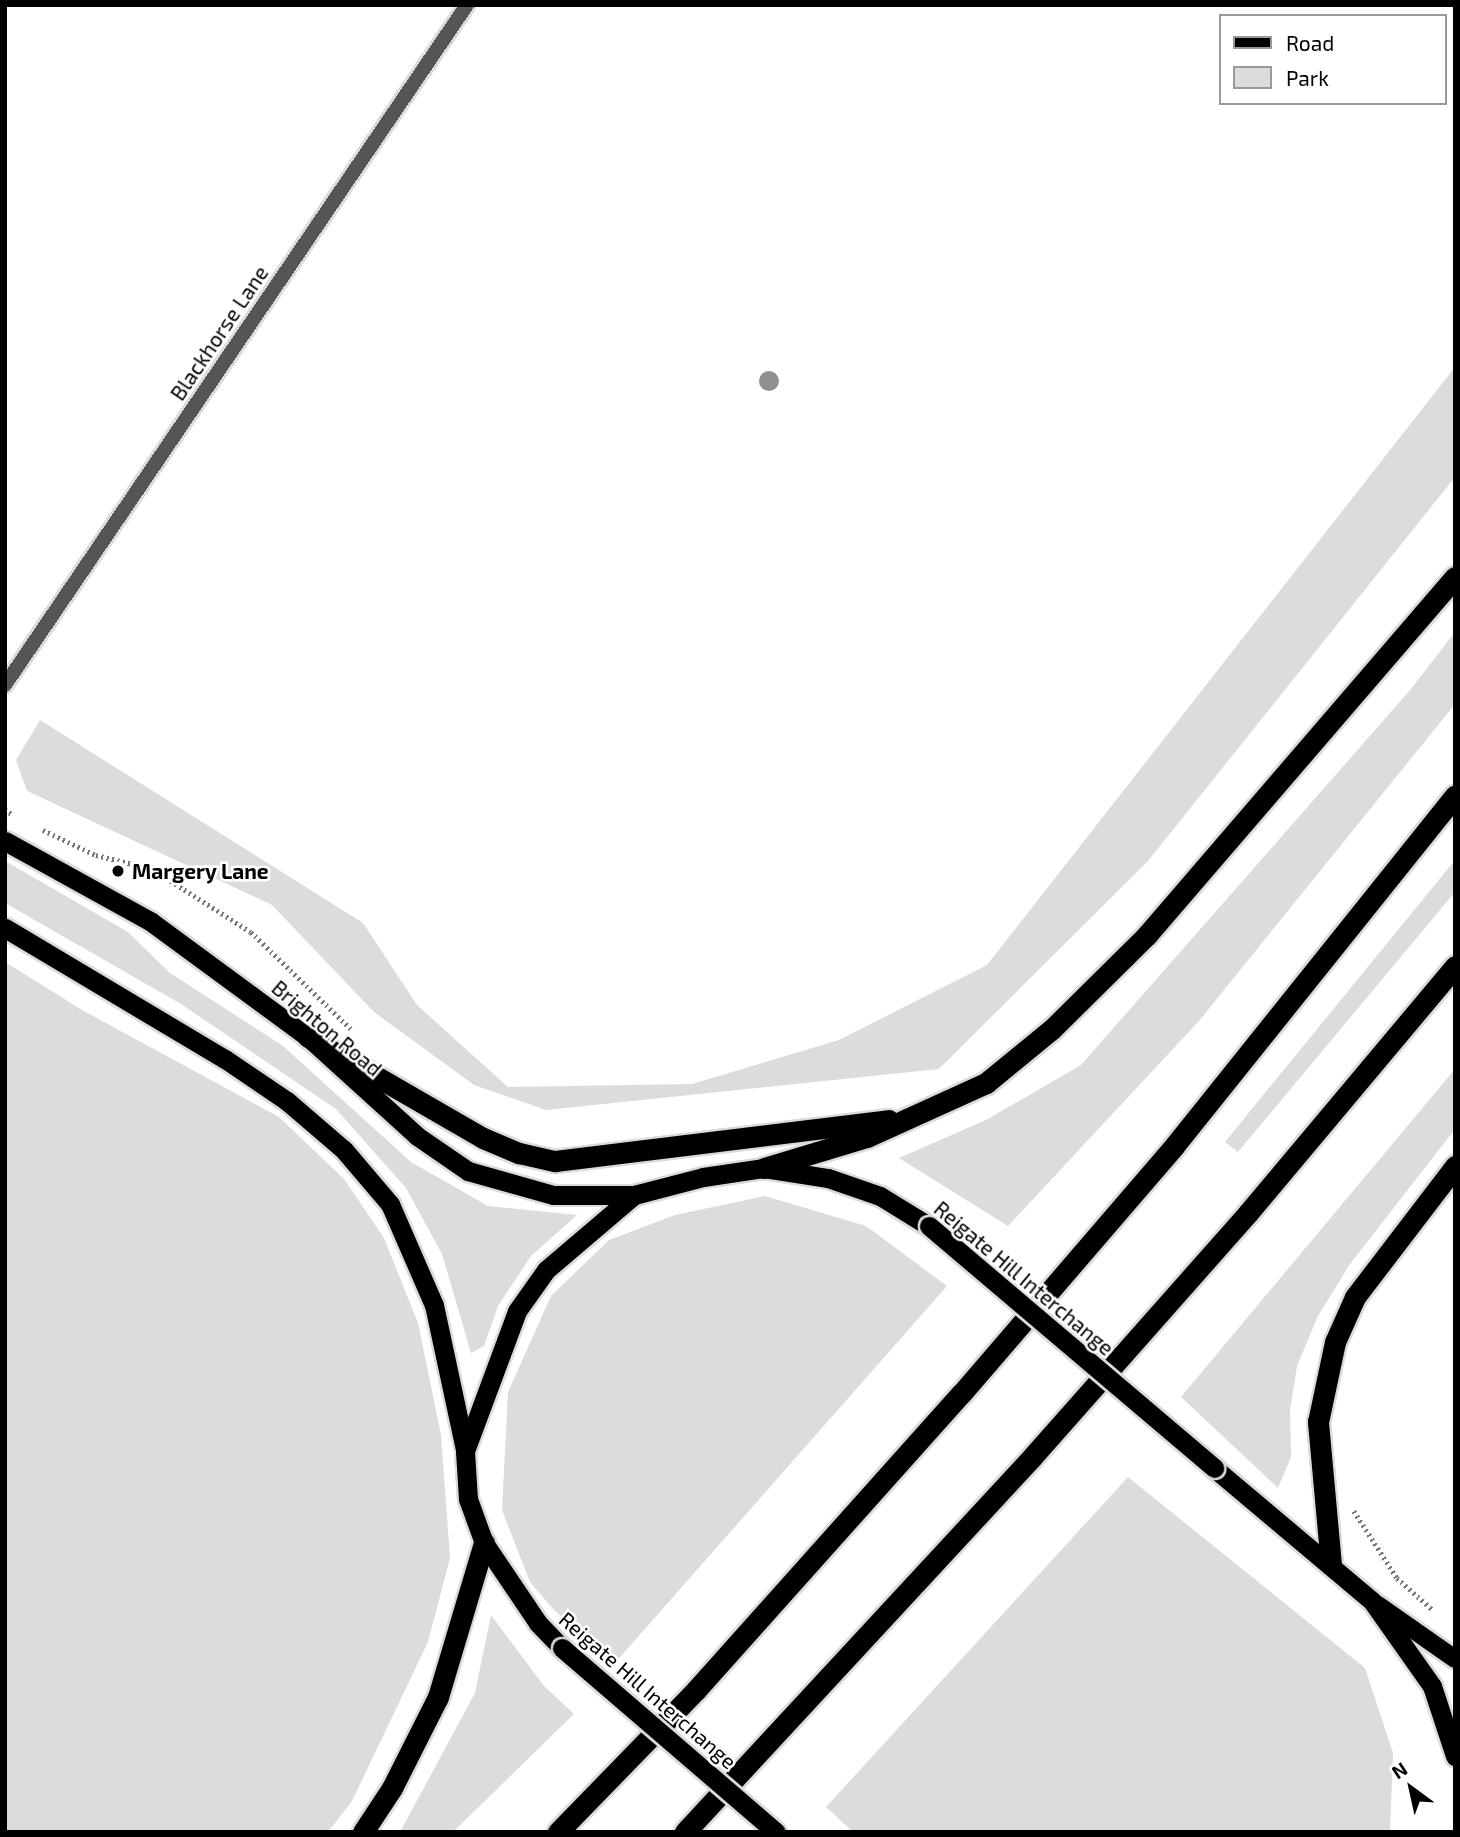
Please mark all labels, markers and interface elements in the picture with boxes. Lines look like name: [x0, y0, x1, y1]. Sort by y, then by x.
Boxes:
legend: [1218, 14, 1446, 105]
text: Road: [1286, 30, 1334, 55]
text: Park: [1286, 65, 1329, 90]
street label: Blackhorse Lane: [165, 261, 273, 405]
place label: Margery Lane: [132, 858, 269, 884]
marker: Margery Lane: [110, 863, 126, 879]
street label: Brighton Road: [267, 975, 387, 1081]
street label: Reigate Hill Interchange: [929, 1195, 1119, 1361]
street label: Reigate Hill Interchange: [554, 1606, 742, 1774]
north arrow: [1376, 1753, 1446, 1823]
text: N: [1387, 1757, 1411, 1783]

